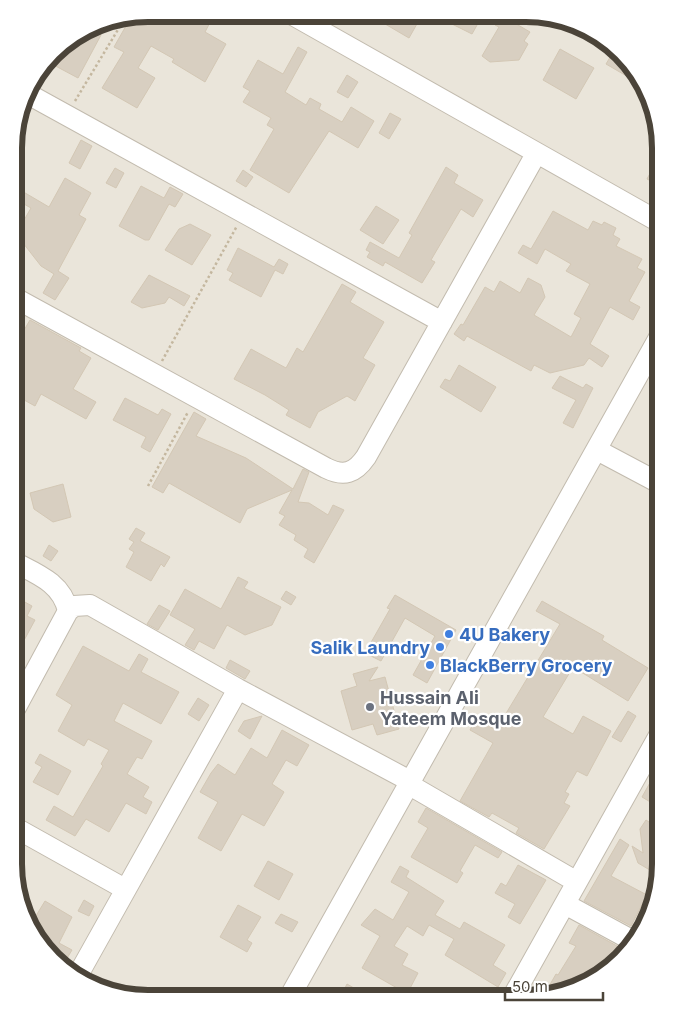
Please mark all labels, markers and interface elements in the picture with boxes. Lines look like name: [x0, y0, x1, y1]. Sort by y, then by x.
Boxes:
place label: 4U Bakery: [459, 624, 550, 645]
marker: 4U Bakery: [443, 628, 455, 640]
place label: Salik Laundry: [310, 637, 430, 658]
marker: Salik Laundry: [434, 641, 446, 653]
place label: BlackBerry Grocery: [440, 655, 612, 676]
marker: BlackBerry Grocery: [424, 659, 436, 671]
place label: Hussain Ali Yateem Mosque: [380, 687, 522, 729]
marker: Hussain Ali Yateem Mosque: [364, 701, 376, 713]
scale bar: [505, 970, 602, 1002]
text: 50 m: [512, 977, 548, 996]

